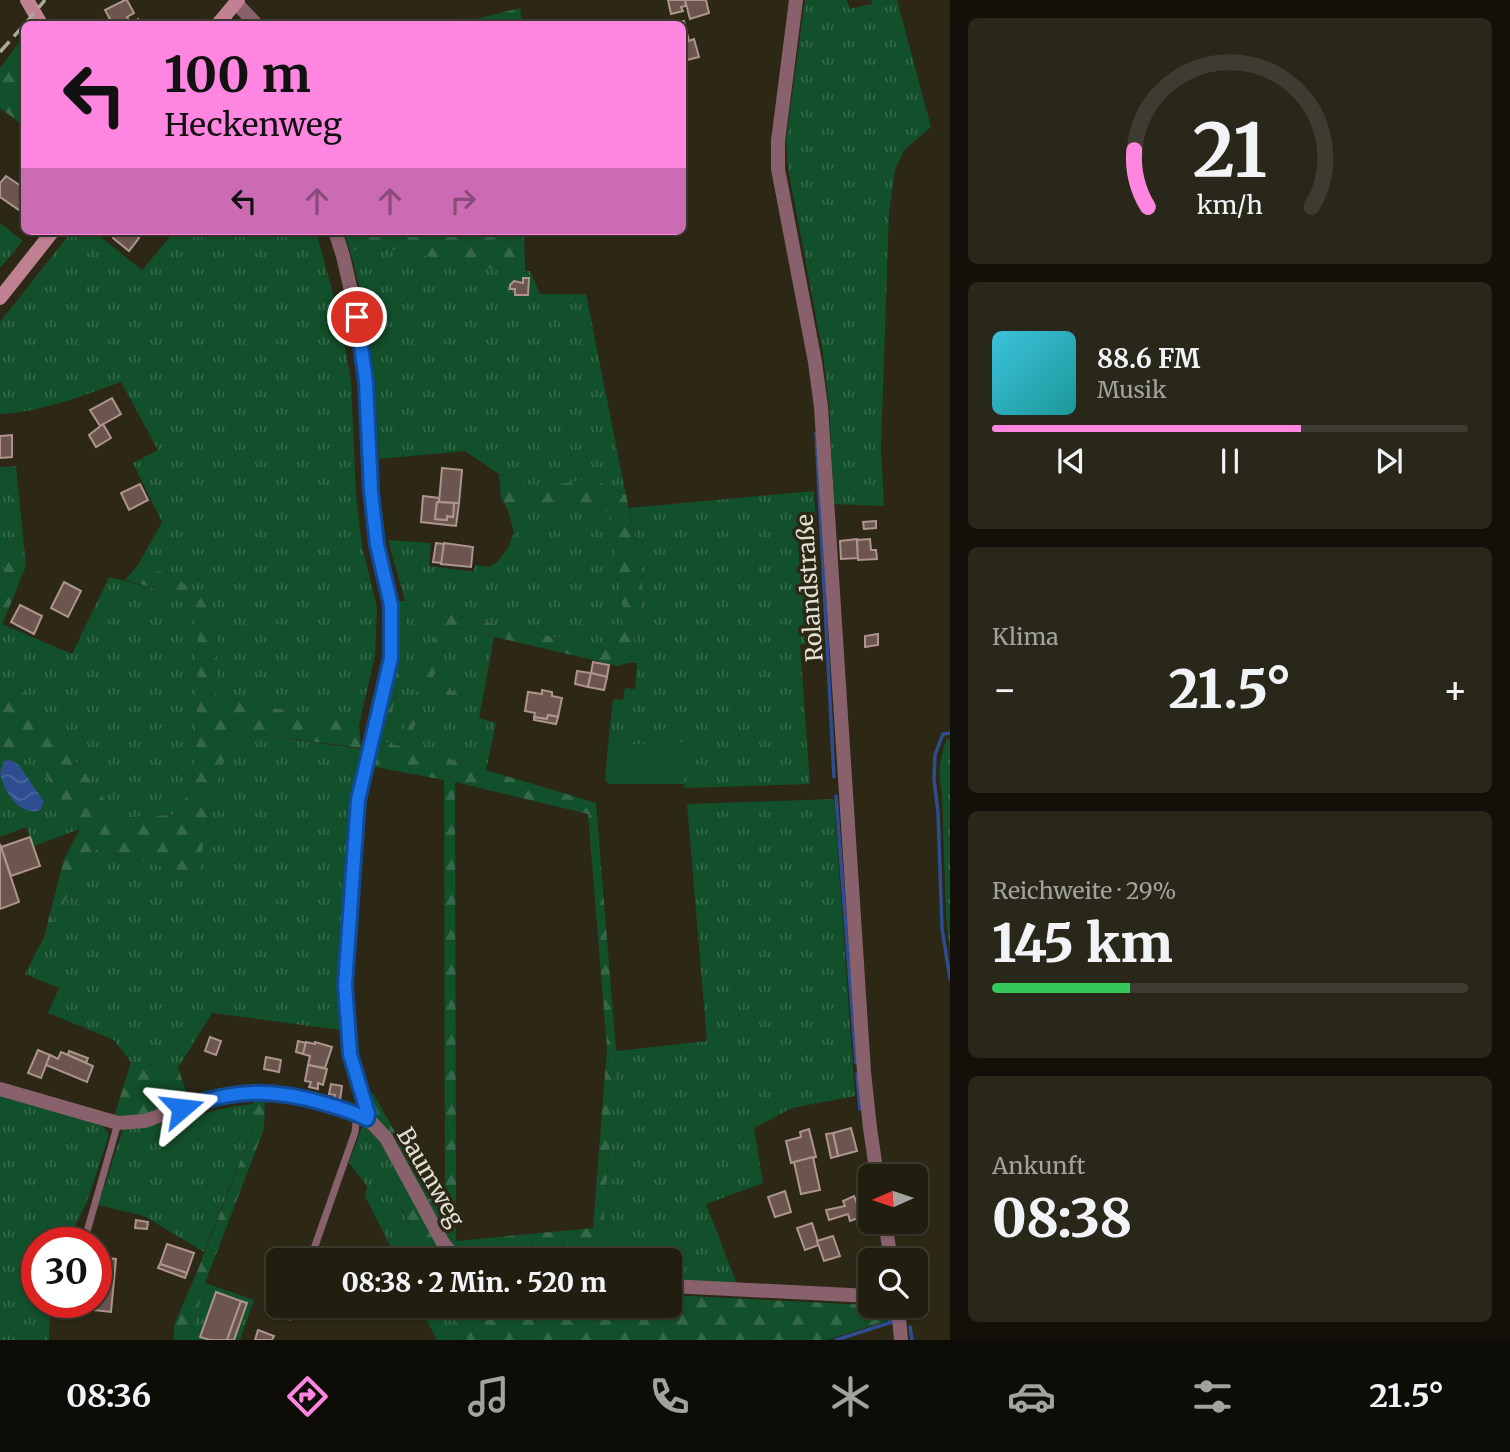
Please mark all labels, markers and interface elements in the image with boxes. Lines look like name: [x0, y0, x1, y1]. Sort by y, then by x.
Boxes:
text: 100 m: [164, 44, 311, 105]
icon: left: [49, 49, 140, 140]
text: Heckenweg: [164, 105, 342, 145]
text: 21: [1193, 106, 1267, 198]
icon: left: [225, 182, 263, 220]
icon: ahead: [298, 182, 336, 220]
icon: ahead: [371, 182, 409, 220]
icon: right: [444, 182, 482, 220]
text: km/h: [1197, 189, 1263, 221]
pin: [327, 287, 387, 347]
icon: arrive: [338, 298, 376, 336]
text: 88.6 FM: [1097, 342, 1200, 375]
text: Musik: [1097, 375, 1167, 404]
icon: previous: [1052, 442, 1090, 480]
icon: pause: [1211, 442, 1249, 480]
icon: next: [1370, 442, 1408, 480]
street label: Rolandstraße: [789, 513, 829, 663]
text: Klima: [992, 622, 1059, 651]
text: 21.5°: [1169, 657, 1291, 722]
text: −: [992, 666, 1017, 713]
text: +: [1443, 666, 1468, 713]
text: Reichweite · 29%: [992, 876, 1176, 905]
text: 145 km: [992, 911, 1173, 976]
position arrow: [145, 1071, 219, 1145]
street label: Baumweg: [391, 1122, 471, 1232]
text: Ankunft: [992, 1151, 1085, 1180]
north arrow: [858, 1164, 928, 1234]
map controls: [858, 1164, 928, 1318]
text: 08:38: [992, 1186, 1132, 1251]
speed limit sign: 30: [21, 1227, 112, 1318]
button: search: [858, 1248, 928, 1318]
text: 08:38 · 2 Min. · 520 m: [341, 1266, 607, 1299]
icon: directions: [283, 1372, 332, 1421]
icon: music: [464, 1372, 513, 1421]
icon: phone: [645, 1372, 694, 1421]
icon: climate: [826, 1372, 875, 1421]
icon: car: [1007, 1372, 1056, 1421]
icon: filters: [1188, 1372, 1237, 1421]
text: 08:36: [66, 1376, 151, 1416]
text: 21.5°: [1369, 1376, 1444, 1416]

